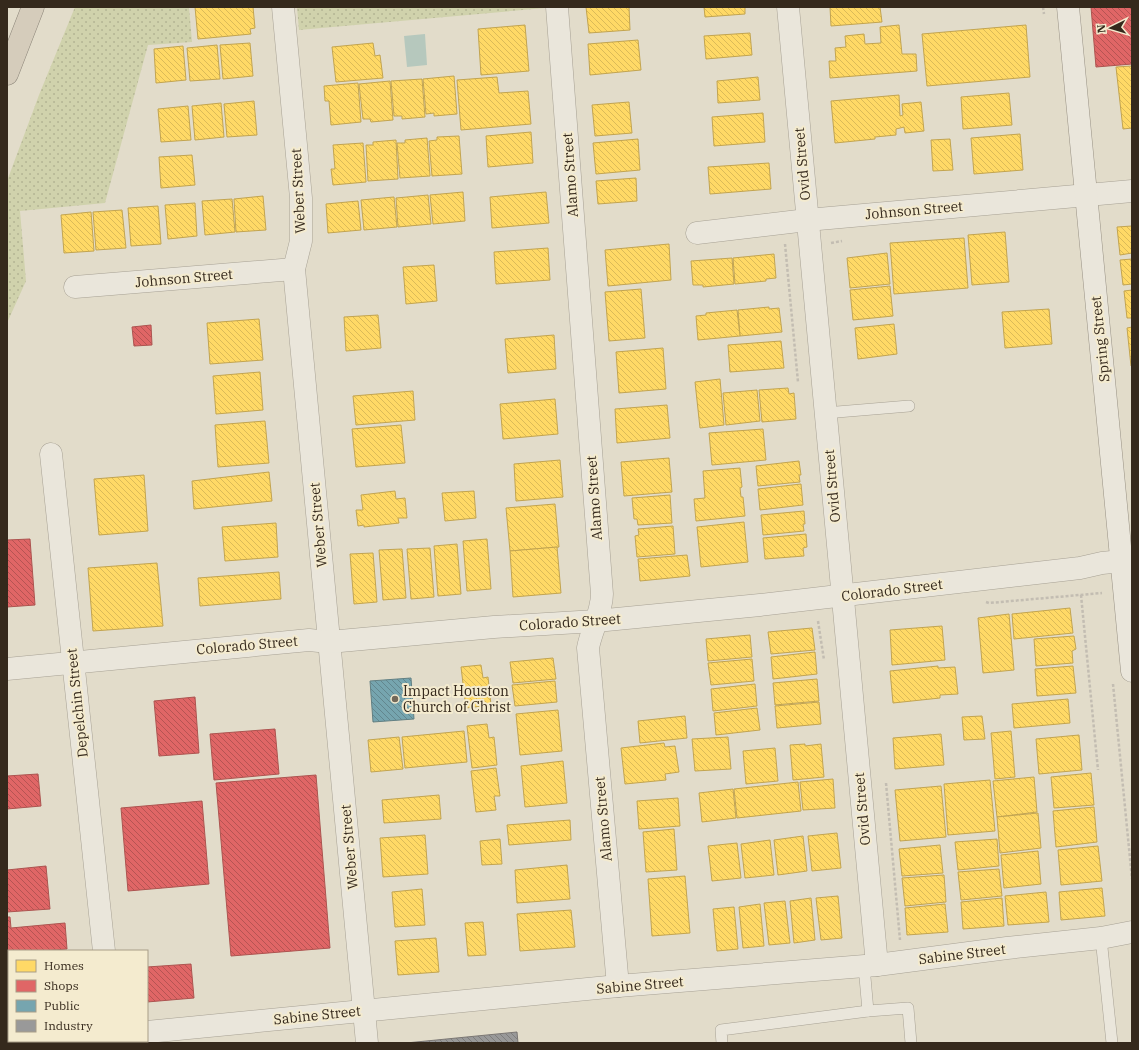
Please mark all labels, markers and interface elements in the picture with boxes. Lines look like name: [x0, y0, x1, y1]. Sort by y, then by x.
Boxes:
north arrow: [1091, 8, 1131, 48]
text: N: [1094, 24, 1108, 34]
street label: Ovid Street: [790, 127, 814, 201]
street label: Alamo Street: [558, 132, 582, 218]
street label: Weber Street: [287, 148, 309, 234]
street label: Johnson Street: [864, 197, 964, 223]
street label: Johnson Street: [134, 265, 234, 291]
street label: Spring Street: [1087, 295, 1113, 383]
street label: Ovid Street: [820, 449, 844, 523]
street label: Alamo Street: [582, 455, 606, 541]
street label: Weber Street: [305, 482, 331, 568]
street label: Colorado Street: [840, 575, 944, 605]
street label: Colorado Street: [519, 609, 621, 635]
street label: Colorado Street: [196, 632, 299, 658]
street label: Depelchin Street: [62, 647, 92, 758]
place label: Impact Houston Church of Christ: [403, 682, 511, 716]
marker: Impact Houston Church of Christ: [390, 694, 400, 704]
street label: Ovid Street: [850, 772, 874, 846]
street label: Alamo Street: [590, 776, 616, 862]
street label: Weber Street: [336, 804, 362, 890]
street label: Sabine Street: [917, 940, 1007, 968]
legend: [8, 950, 148, 1042]
text: Homes: [44, 958, 84, 973]
street label: Sabine Street: [596, 972, 684, 998]
text: Shops: [44, 978, 79, 993]
text: Public: [44, 998, 80, 1013]
street label: Sabine Street: [273, 1001, 362, 1029]
text: Industry: [44, 1018, 93, 1033]

